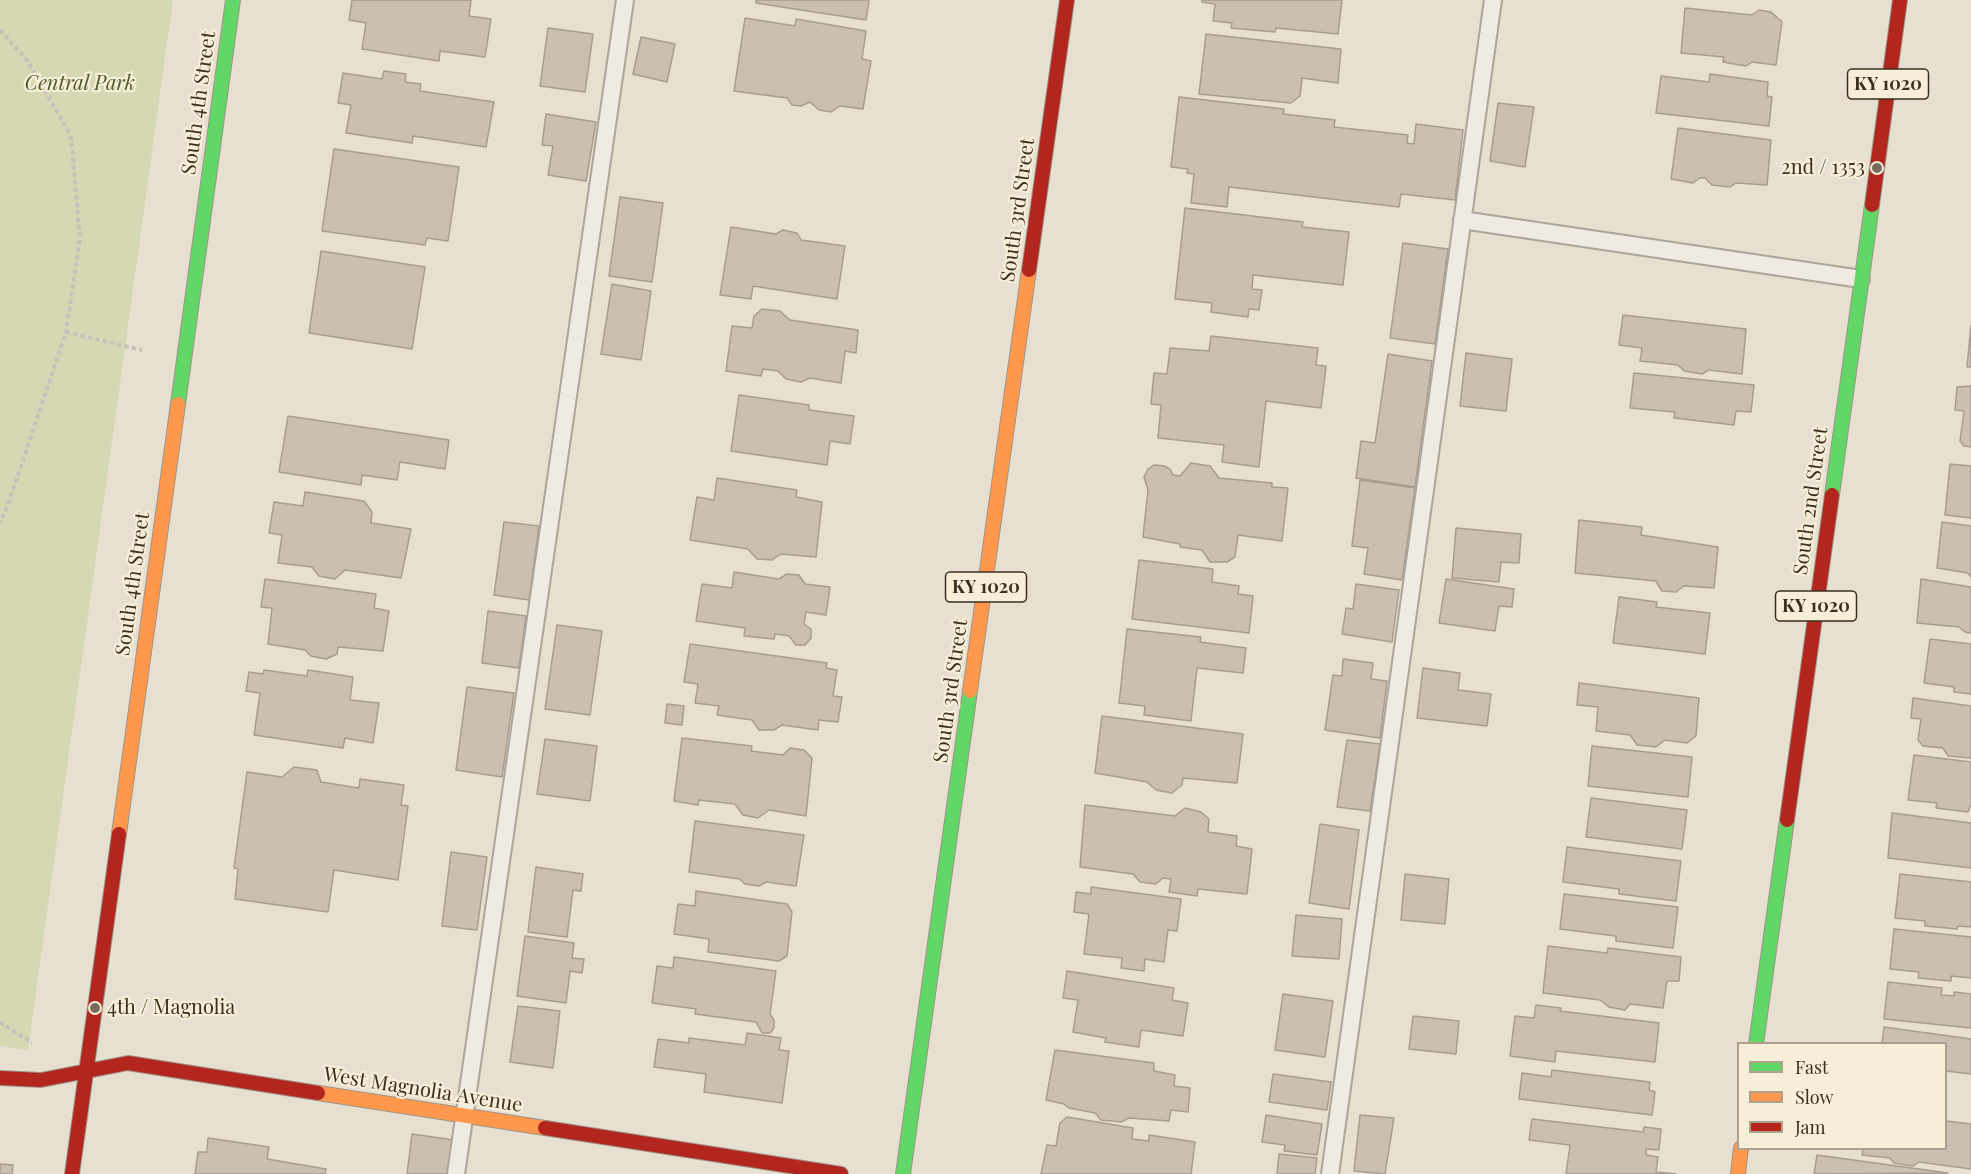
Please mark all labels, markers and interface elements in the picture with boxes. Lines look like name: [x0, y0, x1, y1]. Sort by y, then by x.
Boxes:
street label: South 4th Street: [177, 30, 221, 176]
road number: KY 1020: [1848, 69, 1928, 99]
park label: Central Park: [25, 72, 135, 96]
street label: South 3rd Street: [996, 137, 1040, 283]
place label: 2nd / 1353: [1781, 156, 1865, 180]
marker: 2nd / 1353: [1870, 161, 1884, 175]
street label: South 2nd Street: [1789, 426, 1833, 576]
street label: South 4th Street: [111, 511, 155, 657]
road number: KY 1020: [946, 572, 1026, 602]
road number: KY 1020: [1776, 591, 1856, 621]
street label: South 3rd Street: [929, 618, 973, 764]
place label: 4th / Magnolia: [107, 996, 235, 1020]
marker: 4th / Magnolia: [88, 1001, 102, 1015]
legend: [1737, 1042, 1947, 1150]
text: Fast: [1795, 1055, 1828, 1079]
street label: West Magnolia Avenue: [322, 1062, 524, 1118]
text: Slow: [1795, 1085, 1833, 1109]
text: Jam: [1795, 1115, 1825, 1139]

